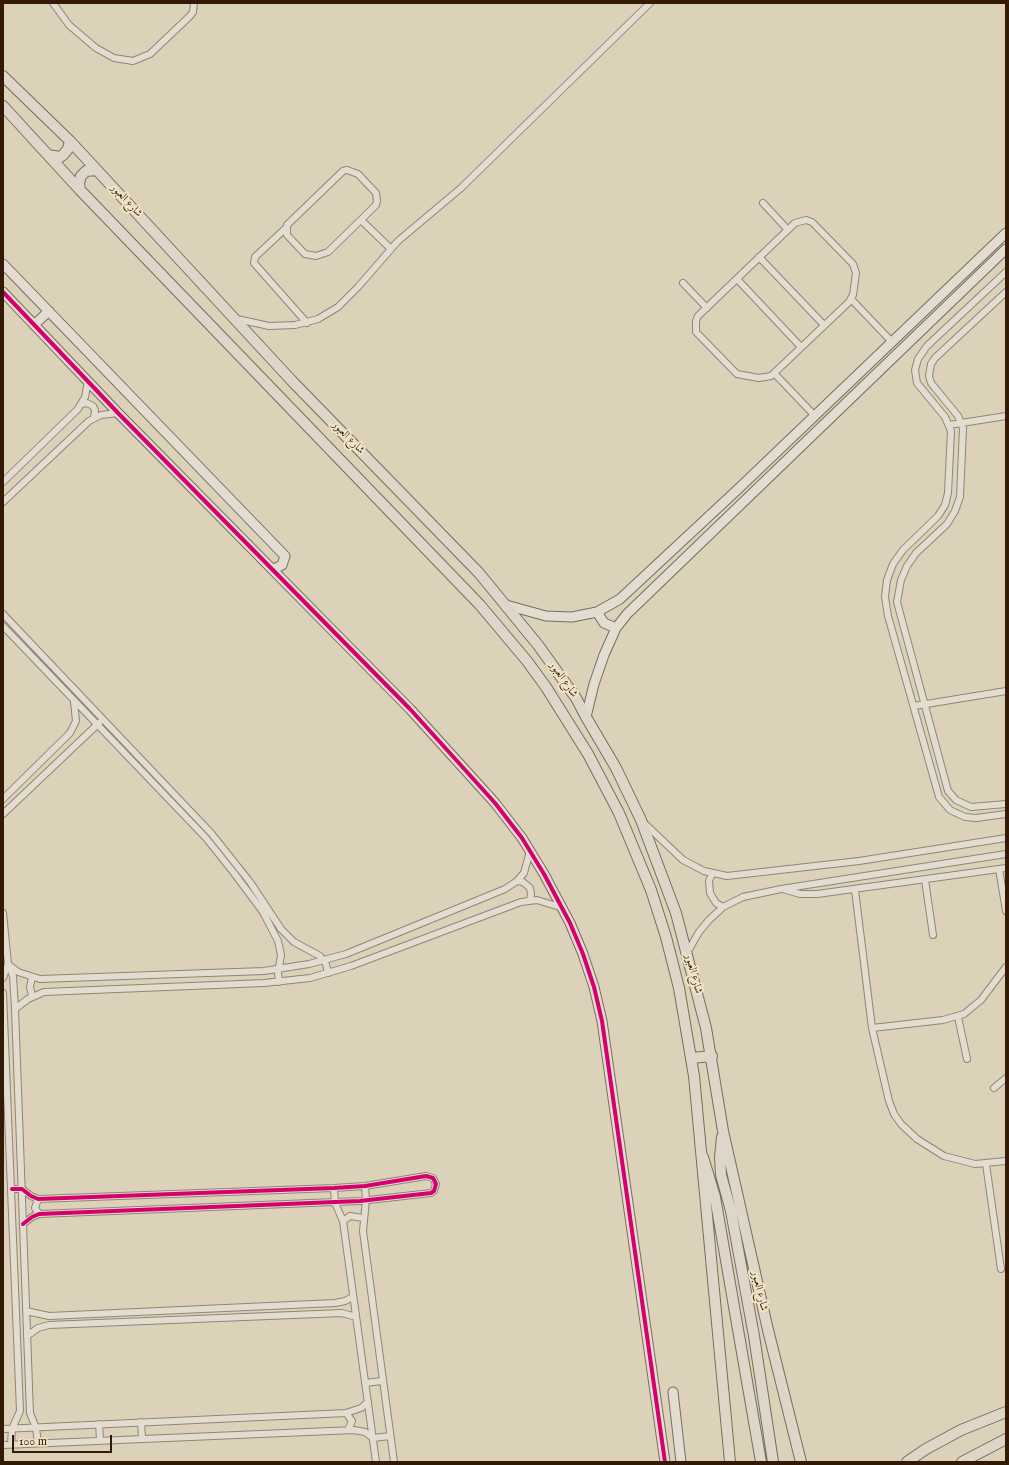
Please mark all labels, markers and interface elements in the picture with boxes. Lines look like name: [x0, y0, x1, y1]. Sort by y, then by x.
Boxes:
street label: شارع العبور: [107, 182, 145, 220]
street label: شارع العبور: [329, 419, 367, 457]
street label: شارع العبور: [546, 660, 580, 700]
street label: شارع العبور: [681, 953, 705, 995]
street label: شارع العبور: [748, 1270, 770, 1312]
scale bar: [14, 1427, 114, 1453]
text: 100 m: [19, 1434, 47, 1449]

